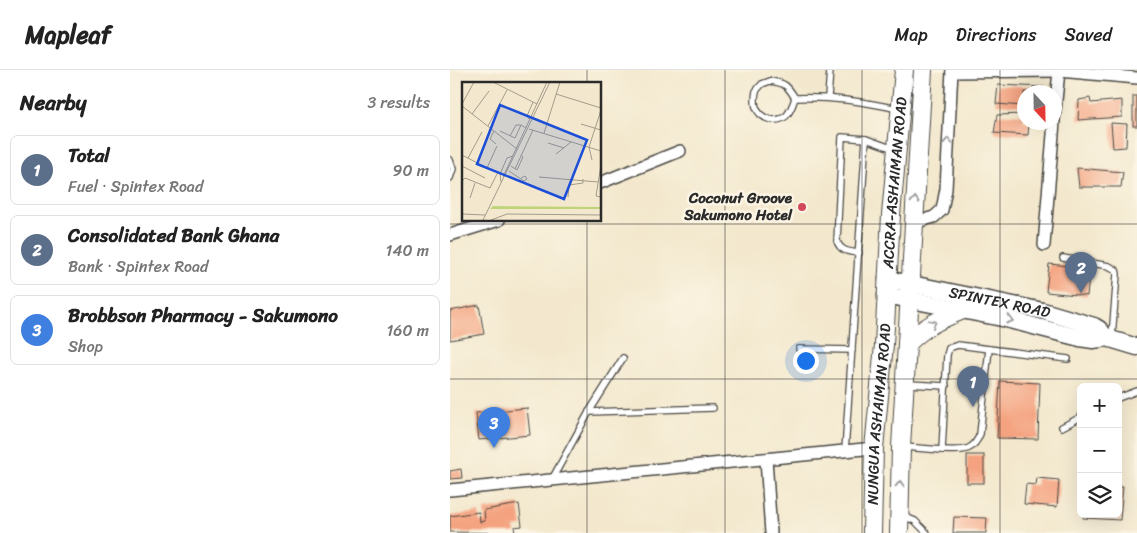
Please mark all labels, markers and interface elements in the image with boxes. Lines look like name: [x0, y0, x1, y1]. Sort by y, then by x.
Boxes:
text: Mapleaf: [25, 14, 111, 56]
text: Map: [895, 19, 928, 51]
text: Directions: [956, 19, 1037, 51]
text: Saved: [1065, 19, 1112, 51]
inset map: [462, 82, 601, 221]
text: Nearby: [20, 84, 86, 122]
north arrow: [1017, 85, 1062, 130]
text: 3 results: [367, 88, 430, 117]
street label: ACCRA-ASHAIMAN ROAD: [875, 96, 915, 270]
one-way arrow: [943, 137, 954, 145]
text: Total: [68, 139, 110, 172]
text: 1: [34, 156, 40, 185]
text: 90 m: [393, 156, 429, 185]
text: Fuel · Spintex Road: [68, 172, 203, 201]
place label: Coconut Groove Sakumono Hotel: [683, 185, 793, 228]
one-way arrow: [909, 196, 920, 204]
marker: Coconut Groove Sakumono Hotel: [796, 201, 808, 213]
text: Consolidated Bank Ghana: [68, 219, 279, 252]
text: 2: [32, 236, 42, 265]
text: 140 m: [386, 236, 429, 265]
text: Bank · Spintex Road: [68, 252, 209, 281]
pin: 2: [1065, 252, 1097, 293]
street label: SPINTEX ROAD: [947, 279, 1054, 325]
text: Brobbson Pharmacy - Sakumono: [68, 299, 338, 332]
one-way arrow: [1006, 314, 1015, 325]
text: 3: [33, 316, 41, 345]
text: 160 m: [386, 316, 429, 345]
one-way arrow: [927, 319, 936, 329]
street label: NUNGUA ASHAIMAN ROAD: [860, 323, 898, 505]
text: Shop: [68, 332, 103, 361]
your location: [793, 348, 819, 374]
pin: 1: [957, 366, 989, 407]
map controls: [1077, 383, 1122, 518]
button: +: [1077, 383, 1122, 428]
pin: 3: [478, 407, 510, 448]
button: −: [1077, 428, 1122, 473]
button: layers: [1077, 473, 1122, 518]
one-way arrow: [895, 480, 906, 488]

